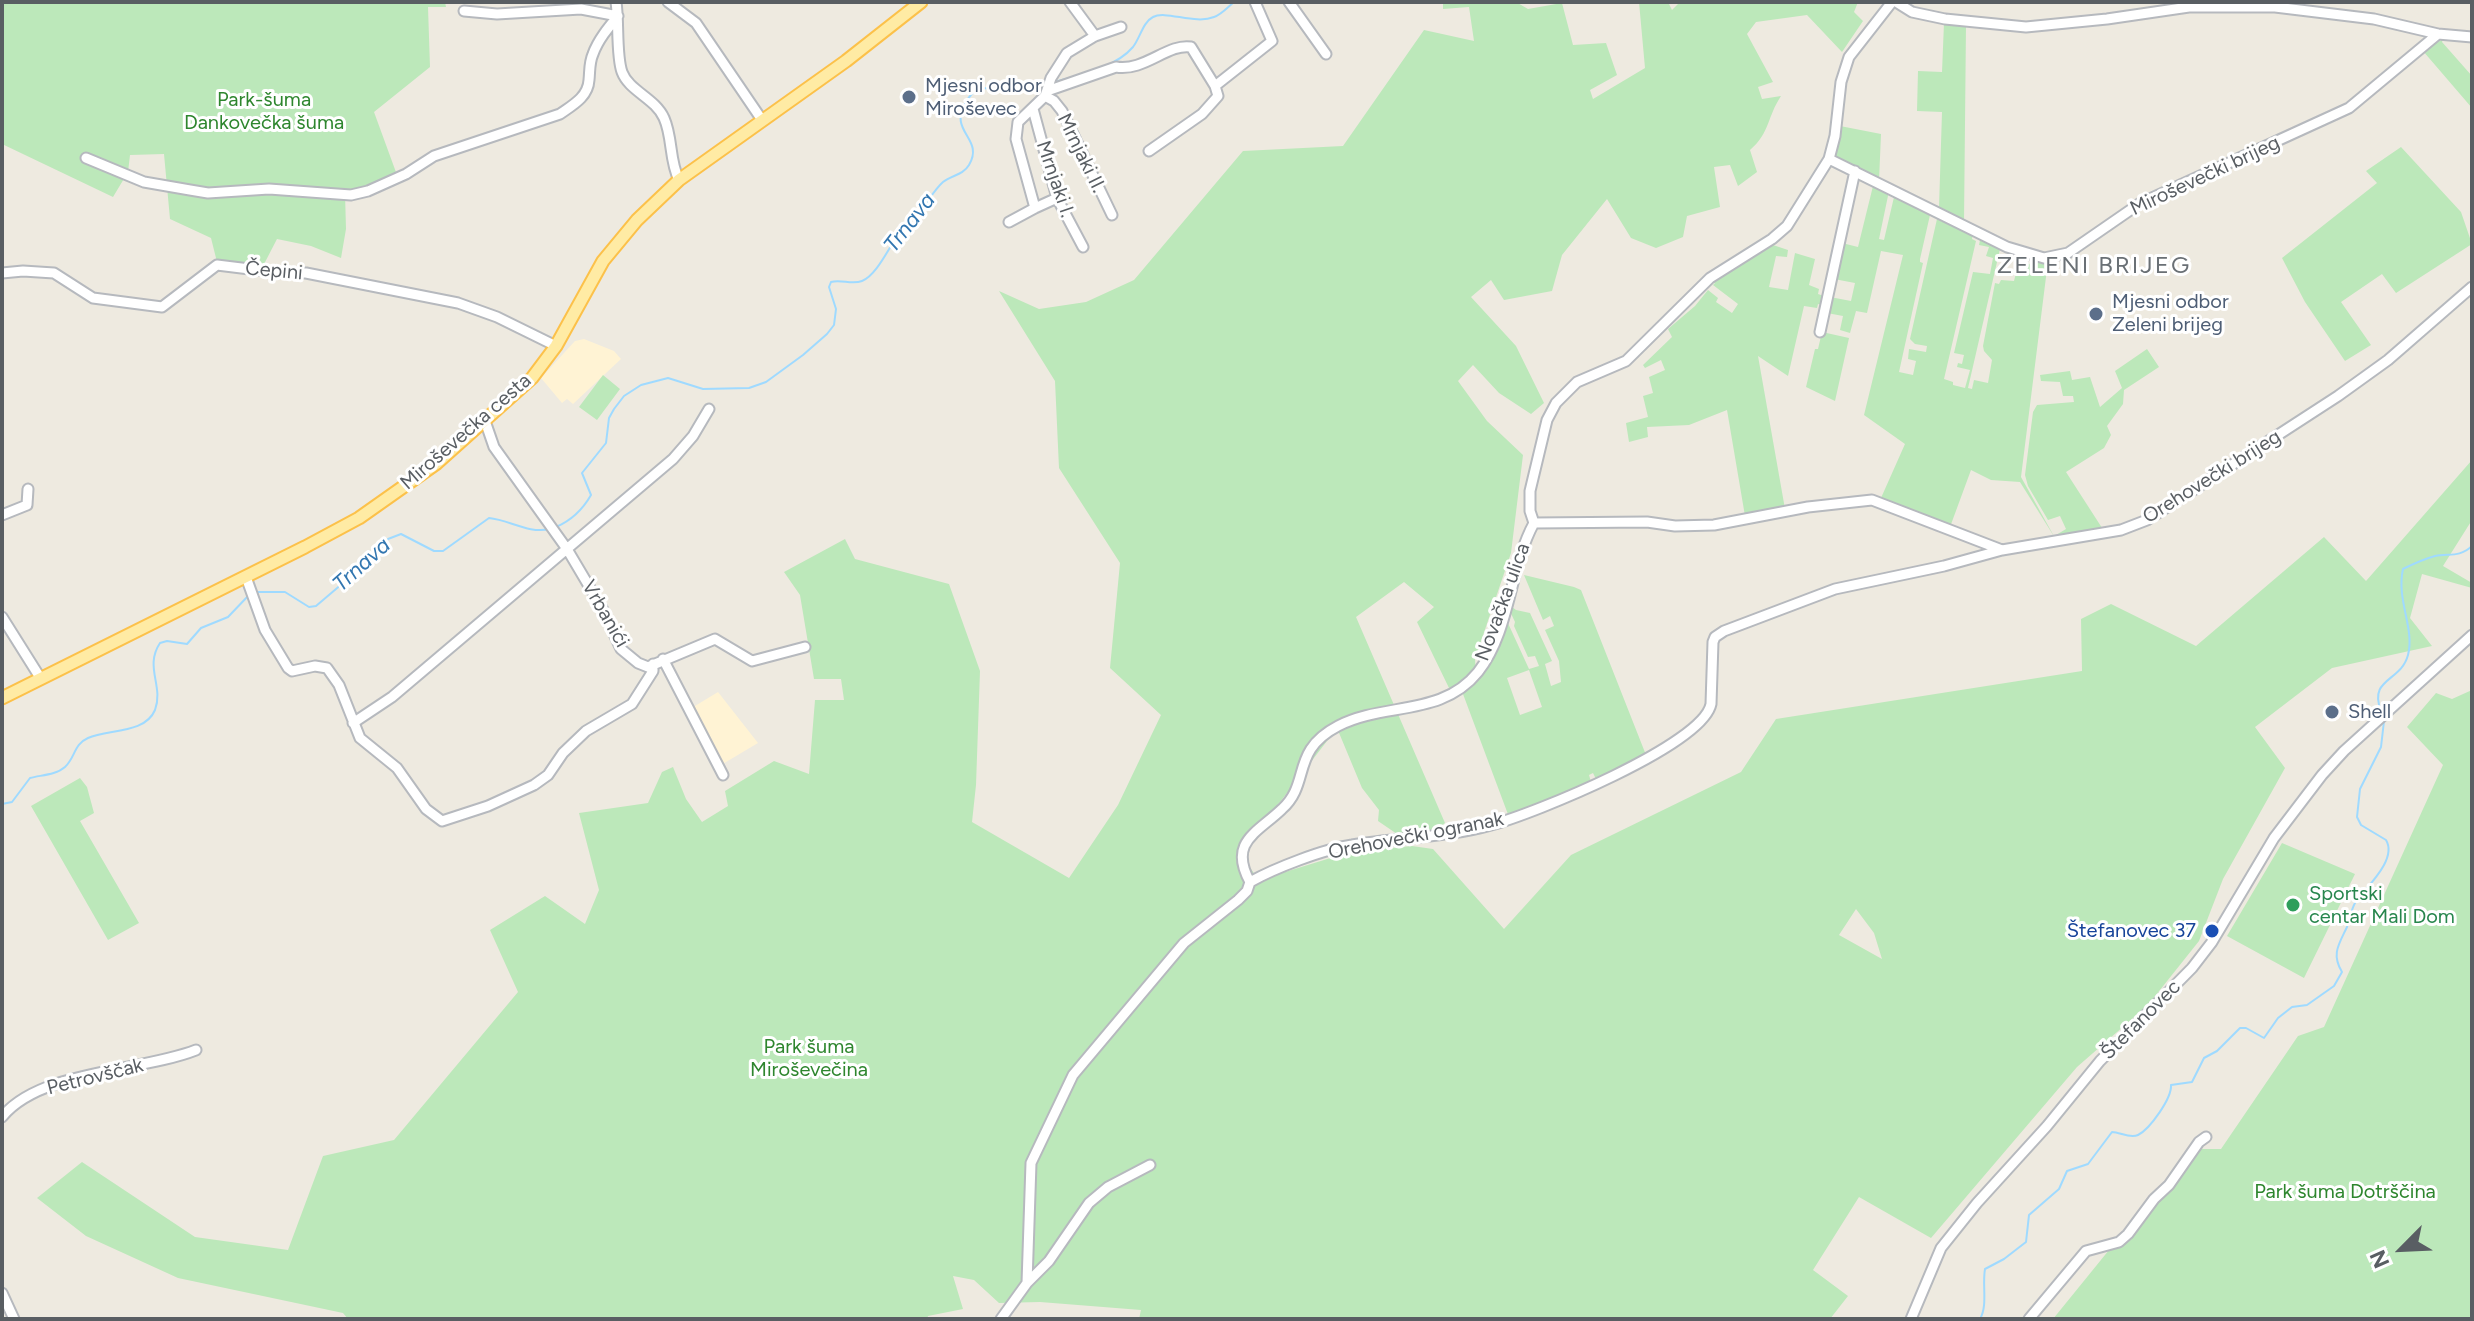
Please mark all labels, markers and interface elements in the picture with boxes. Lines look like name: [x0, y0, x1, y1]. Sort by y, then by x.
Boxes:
place label: Mjesni odbor Miroševec: [925, 74, 1042, 121]
park label: Park-šuma Dankovečka šuma: [184, 88, 344, 135]
marker: Mjesni odbor Miroševec: [900, 88, 918, 106]
street label: Mrnjaki II.: [1052, 110, 1110, 196]
street label: Miroševečki brijeg: [2126, 131, 2284, 221]
street label: Mrnjaki I.: [1031, 138, 1079, 220]
water label: Trnava: [879, 188, 941, 258]
district label: ZELENI BRIJEG: [1997, 252, 2191, 280]
street label: Čepini: [244, 257, 304, 285]
place label: Mjesni odbor Zeleni brijeg: [2112, 290, 2229, 337]
marker: Mjesni odbor Zeleni brijeg: [2087, 305, 2105, 323]
street label: Miroševečka cesta: [396, 369, 536, 495]
street label: Orehovečki brijeg: [2139, 425, 2285, 529]
water label: Trnava: [328, 532, 396, 598]
street label: Novačka ulica: [1471, 540, 1535, 664]
street label: Vrbanići: [576, 576, 634, 652]
place label: Shell: [2348, 700, 2391, 724]
marker: Shell: [2323, 703, 2341, 721]
street label: Orehovečki ogranak: [1326, 807, 1506, 865]
place label: Sportski centar Mali Dom: [2309, 882, 2455, 929]
marker: Sportski centar Mali Dom: [2284, 896, 2302, 914]
place label: Štefanovec 37: [2067, 919, 2196, 943]
marker: Štefanovec 37: [2203, 922, 2221, 940]
street label: Štefanovec: [2096, 975, 2186, 1065]
park label: Park šuma Miroševečina: [750, 1035, 868, 1082]
street label: Petrovščak: [44, 1053, 146, 1101]
park label: Park šuma Dotrščina: [2254, 1180, 2436, 1204]
north arrow: [2362, 1209, 2442, 1289]
text: N: [2364, 1246, 2395, 1272]

